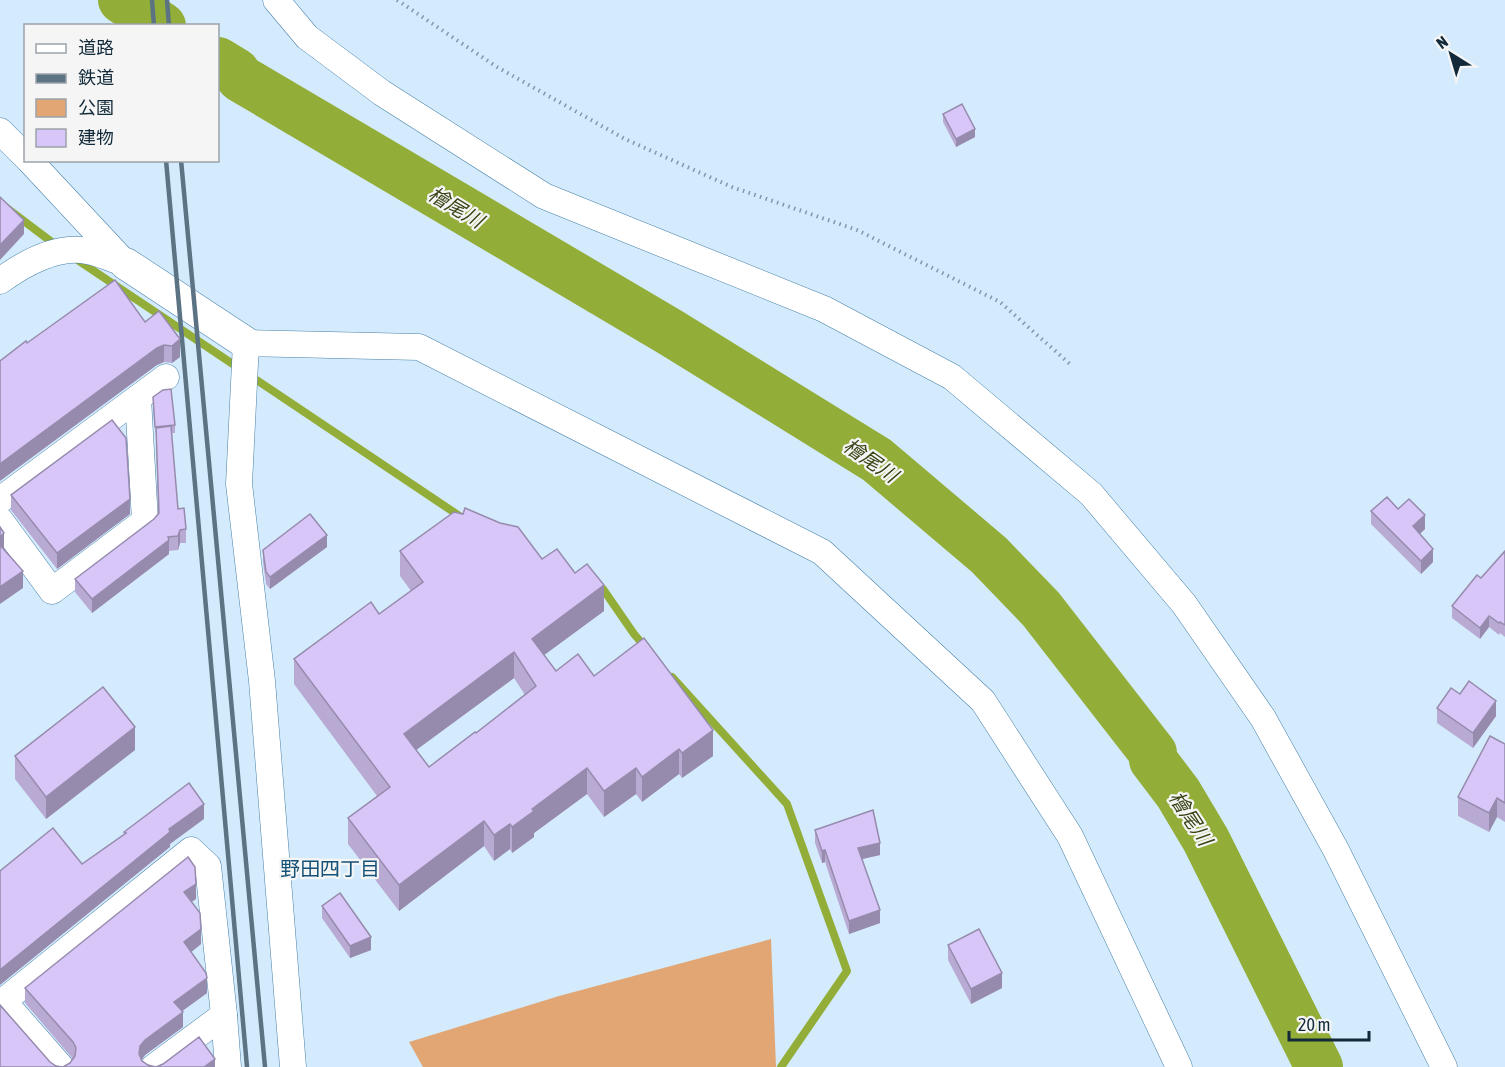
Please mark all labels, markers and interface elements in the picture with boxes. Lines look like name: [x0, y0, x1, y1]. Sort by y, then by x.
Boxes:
legend: [24, 24, 219, 162]
north arrow: [1421, 24, 1481, 84]
text: N: [1433, 32, 1451, 52]
text: 道路: [78, 37, 114, 58]
text: 鉄道: [78, 67, 114, 88]
text: 公園: [78, 97, 114, 118]
text: 建物: [78, 127, 114, 148]
water label: 檜尾川: [424, 182, 489, 233]
water label: 檜尾川: [840, 433, 904, 488]
water label: 檜尾川: [1165, 787, 1218, 851]
district label: 野田四丁目: [280, 857, 380, 880]
scale bar: [1289, 1004, 1368, 1042]
text: 20 m: [1298, 1014, 1330, 1035]

